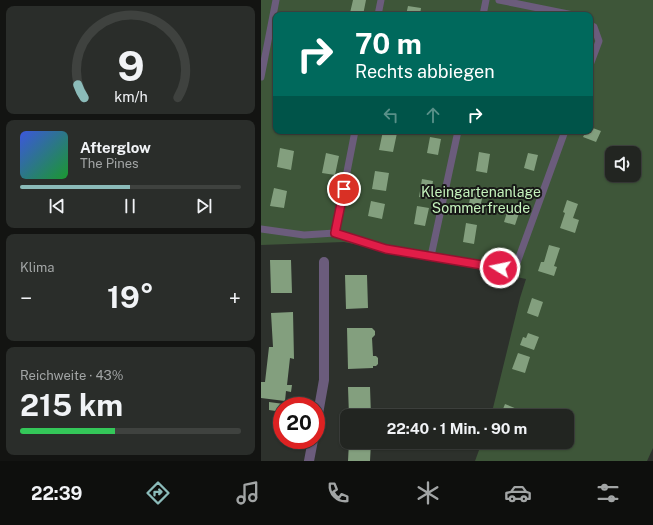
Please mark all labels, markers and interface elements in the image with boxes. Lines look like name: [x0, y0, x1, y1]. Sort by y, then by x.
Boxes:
text: 70 m: [355, 27, 422, 60]
icon: right: [289, 28, 341, 80]
text: 9: [117, 41, 144, 90]
text: Rechts abbiegen: [355, 61, 495, 82]
text: km/h: [114, 87, 147, 104]
icon: left: [380, 104, 402, 126]
icon: ahead: [422, 104, 444, 126]
icon: right: [464, 104, 486, 126]
text: Afterglow: [80, 139, 151, 156]
map controls: [605, 146, 641, 182]
button: sound: [605, 146, 641, 182]
text: The Pines: [80, 156, 139, 171]
pin: [327, 172, 361, 206]
icon: arrive: [333, 178, 355, 200]
park label: Kleingartenanlage Sommerfreude: [421, 184, 541, 216]
icon: previous: [46, 195, 68, 217]
icon: pause: [119, 195, 141, 217]
icon: next: [193, 195, 215, 217]
position arrow: [479, 247, 521, 289]
text: Klima: [20, 260, 54, 275]
text: 19°: [107, 279, 154, 315]
text: −: [20, 285, 32, 311]
text: +: [229, 285, 241, 311]
text: Reichweite · 43%: [20, 368, 124, 383]
text: 215 km: [20, 387, 123, 423]
speed limit sign: 20: [273, 397, 325, 449]
text: 22:40 · 1 Min. · 90 m: [387, 420, 527, 437]
icon: directions: [144, 479, 172, 507]
icon: music: [234, 479, 262, 507]
icon: phone: [324, 479, 352, 507]
icon: climate: [414, 479, 442, 507]
icon: car: [504, 479, 532, 507]
icon: filters: [594, 479, 622, 507]
text: 22:39: [31, 483, 82, 504]

